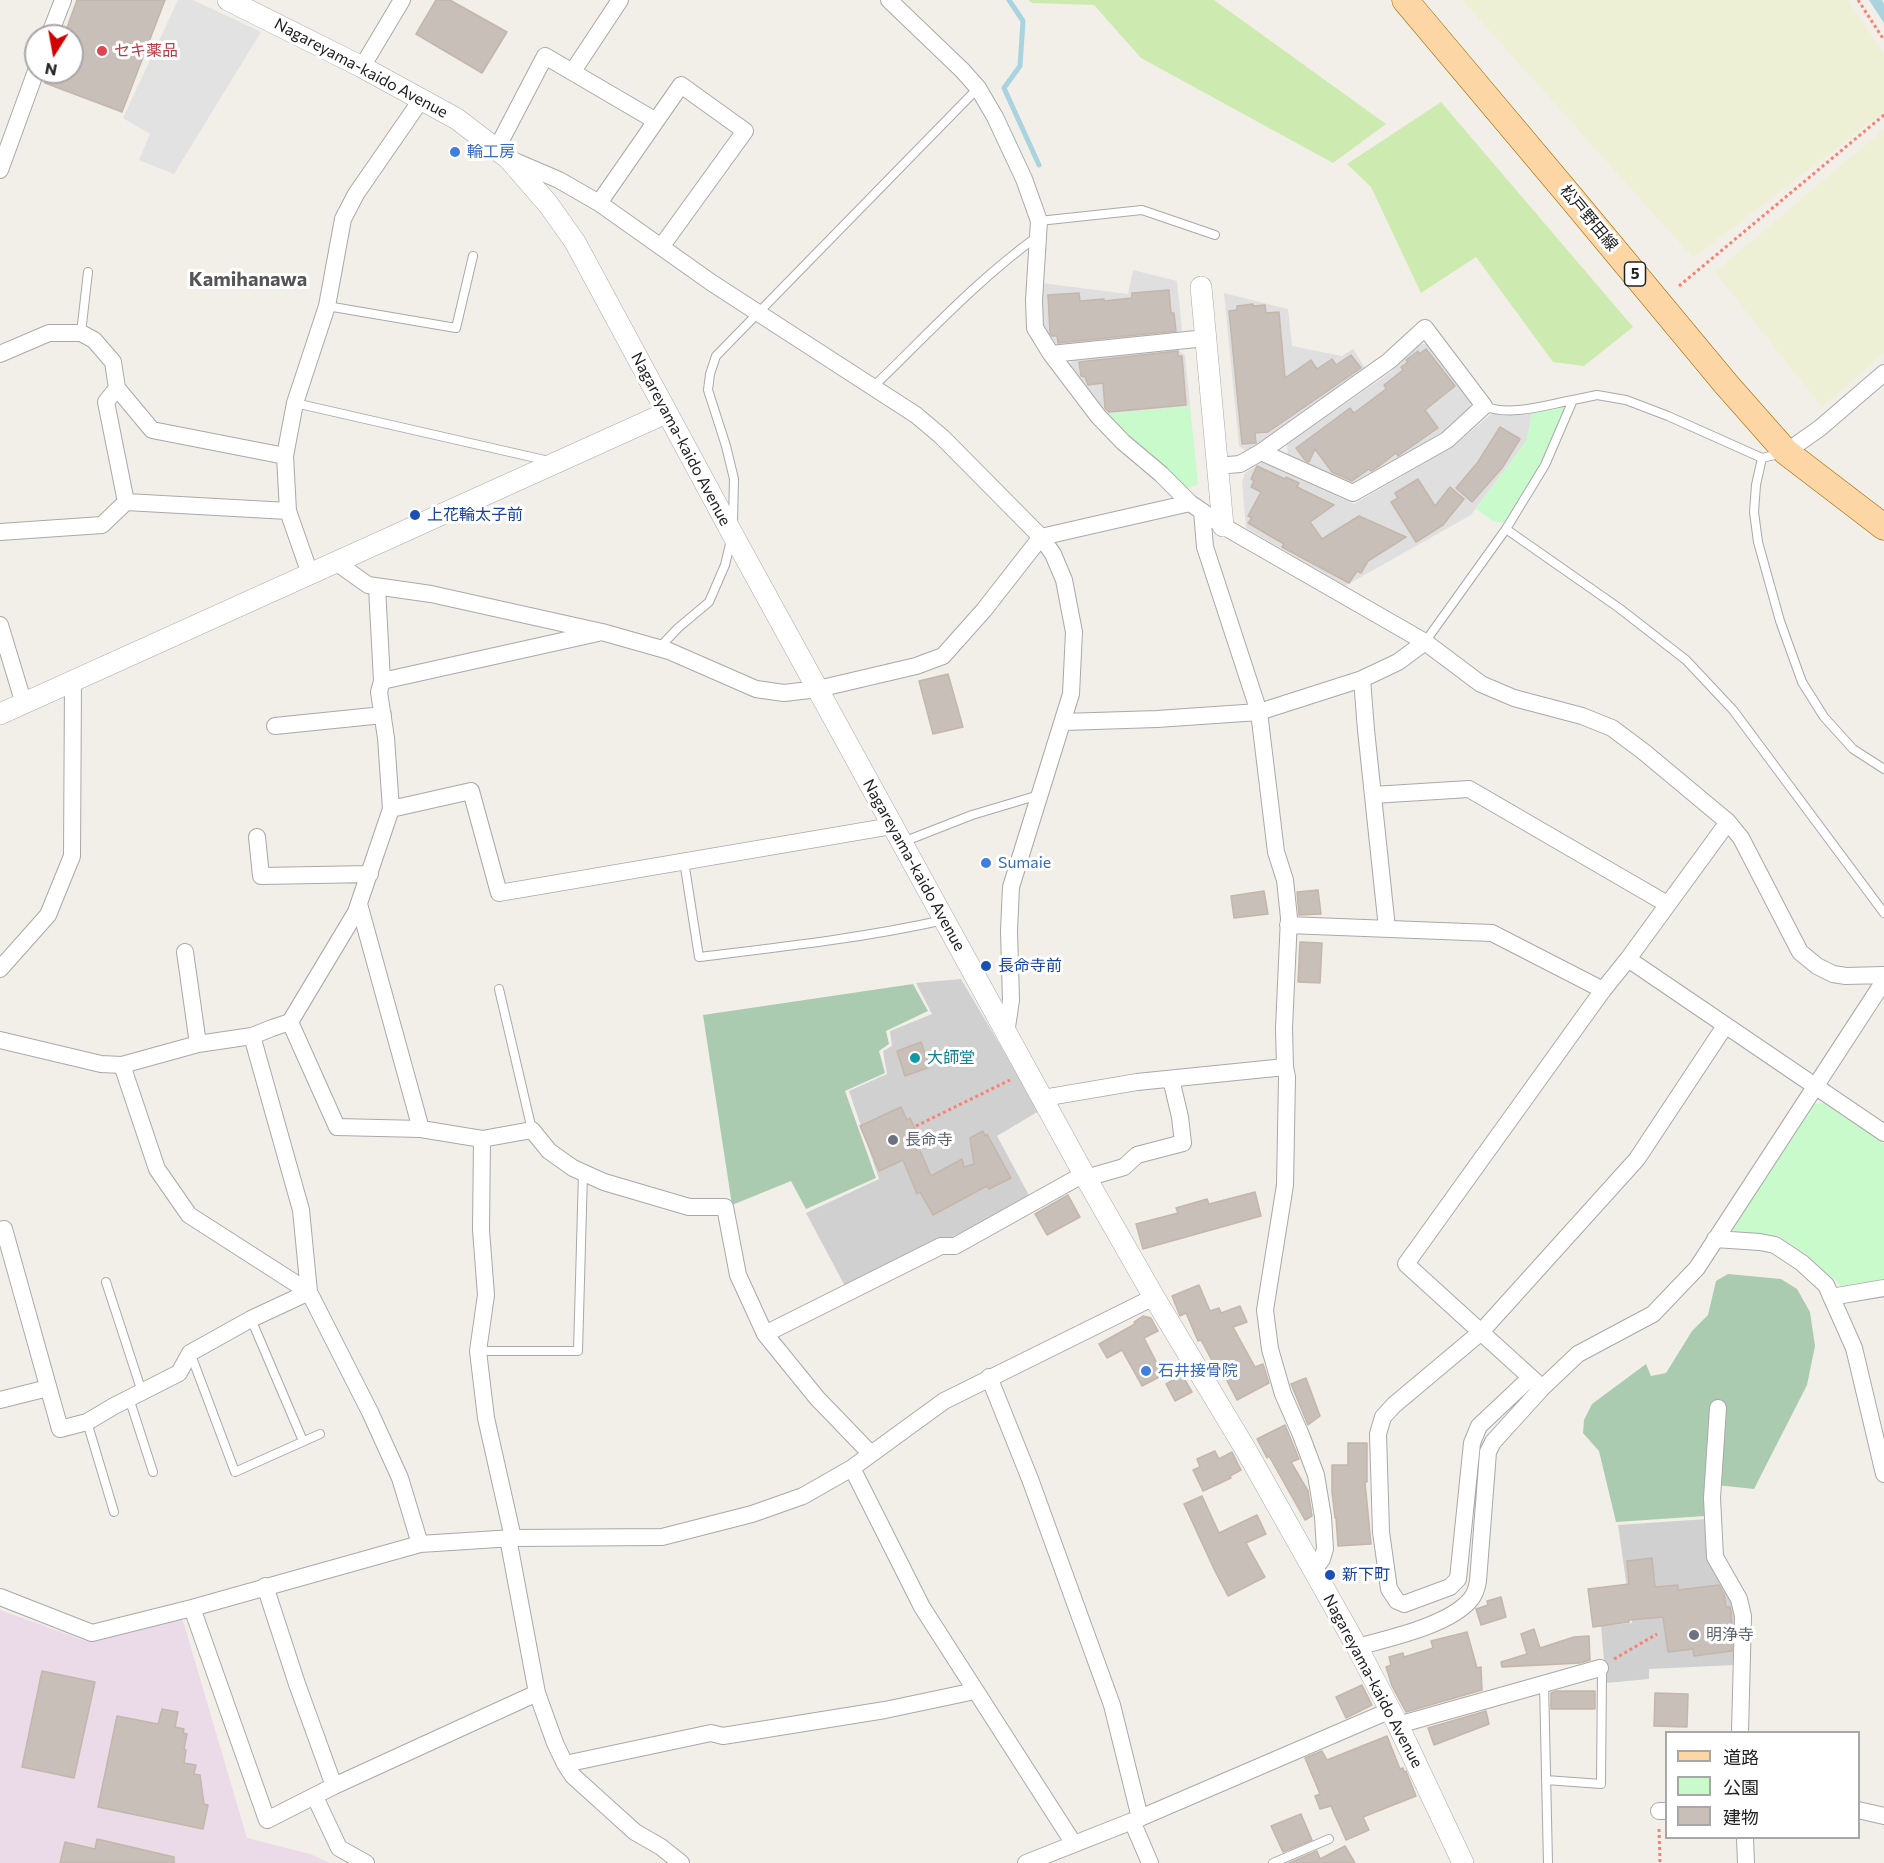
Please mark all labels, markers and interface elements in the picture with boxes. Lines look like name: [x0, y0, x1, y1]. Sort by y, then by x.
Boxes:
street label: Nagareyama-kaido Avenue: [271, 14, 451, 122]
north arrow: [24, 24, 84, 84]
place label: セキ薬品: [114, 41, 178, 61]
marker: セキ薬品: [95, 44, 109, 58]
text: N: [43, 60, 59, 81]
place label: 輪工房: [467, 142, 515, 162]
marker: 輪工房: [448, 145, 462, 159]
street label: 松戸野田線: [1556, 181, 1622, 255]
road number: 5: [1624, 262, 1646, 286]
district label: Kamihanawa: [189, 267, 307, 291]
street label: Nagareyama-kaido Avenue: [627, 349, 735, 529]
place label: 上花輪太子前: [427, 505, 523, 525]
marker: 上花輪太子前: [408, 508, 422, 522]
street label: Nagareyama-kaido Avenue: [859, 776, 969, 954]
place label: Sumaie: [998, 853, 1051, 873]
marker: Sumaie: [979, 856, 993, 870]
place label: 長命寺前: [998, 956, 1062, 976]
marker: 長命寺前: [979, 959, 993, 973]
place label: 大師堂: [927, 1048, 975, 1068]
marker: 大師堂: [908, 1051, 922, 1065]
place label: 長命寺: [905, 1130, 953, 1150]
marker: 長命寺: [886, 1133, 900, 1147]
place label: 石井接骨院: [1158, 1361, 1238, 1381]
marker: 石井接骨院: [1139, 1364, 1153, 1378]
place label: 新下町: [1342, 1565, 1390, 1585]
marker: 新下町: [1323, 1568, 1337, 1582]
street label: Nagareyama-kaido Avenue: [1319, 1591, 1427, 1771]
place label: 明浄寺: [1706, 1625, 1754, 1645]
marker: 明浄寺: [1687, 1628, 1701, 1642]
legend: [1665, 1731, 1860, 1839]
text: 道路: [1723, 1746, 1759, 1768]
text: 公園: [1723, 1776, 1759, 1798]
text: 建物: [1723, 1806, 1759, 1828]

